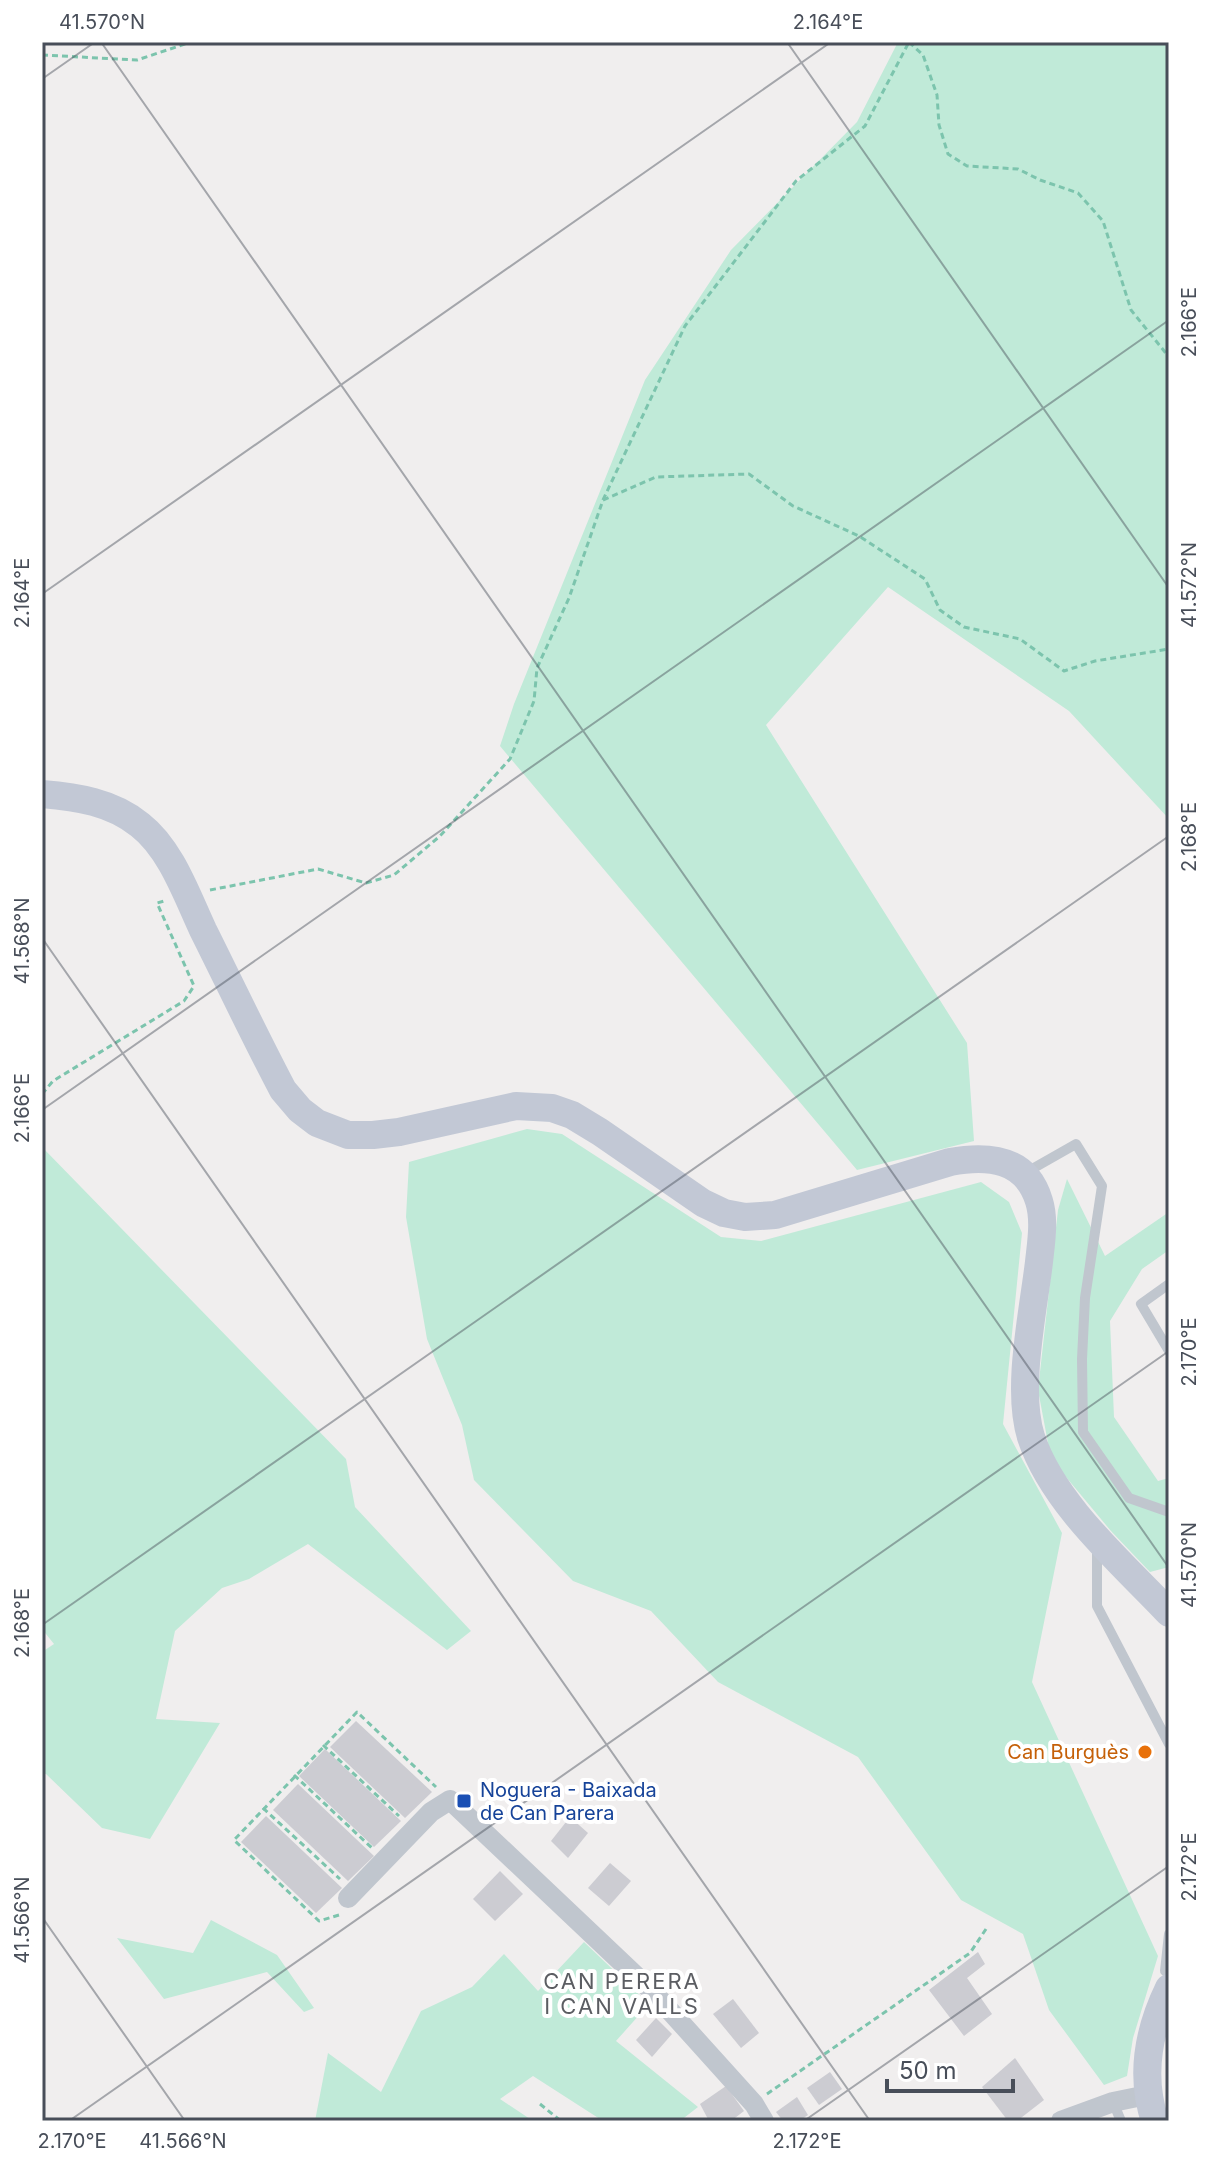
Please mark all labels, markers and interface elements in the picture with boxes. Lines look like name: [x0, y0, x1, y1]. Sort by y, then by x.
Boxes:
text: 41.570°N: [59, 10, 145, 34]
text: 2.164°E: [793, 10, 863, 34]
text: 2.166°E: [1177, 287, 1201, 357]
text: 41.572°N: [1177, 542, 1201, 628]
text: 2.164°E: [10, 558, 34, 628]
text: 2.168°E: [1177, 802, 1201, 872]
text: 41.568°N: [10, 898, 34, 984]
text: 2.166°E: [10, 1073, 34, 1143]
text: 2.170°E: [1177, 1317, 1201, 1387]
text: 41.570°N: [1177, 1522, 1201, 1608]
text: 2.168°E: [10, 1588, 34, 1658]
place label: Can Burguès: [1007, 1740, 1129, 1764]
marker: Can Burguès: [1136, 1743, 1154, 1761]
place label: Noguera - Baixada de Can Parera: [480, 1778, 657, 1825]
marker: Noguera - Baixada de Can Parera: [455, 1792, 473, 1810]
text: 2.172°E: [1177, 1832, 1201, 1902]
text: 41.566°N: [10, 1876, 34, 1964]
district label: CAN PERERA I CAN VALLS: [543, 1968, 701, 2019]
scale bar: [887, 2043, 1013, 2093]
text: 50 m: [899, 2056, 957, 2085]
text: 2.170°E: [37, 2129, 107, 2153]
text: 41.566°N: [139, 2129, 227, 2153]
text: 2.172°E: [772, 2129, 842, 2153]

